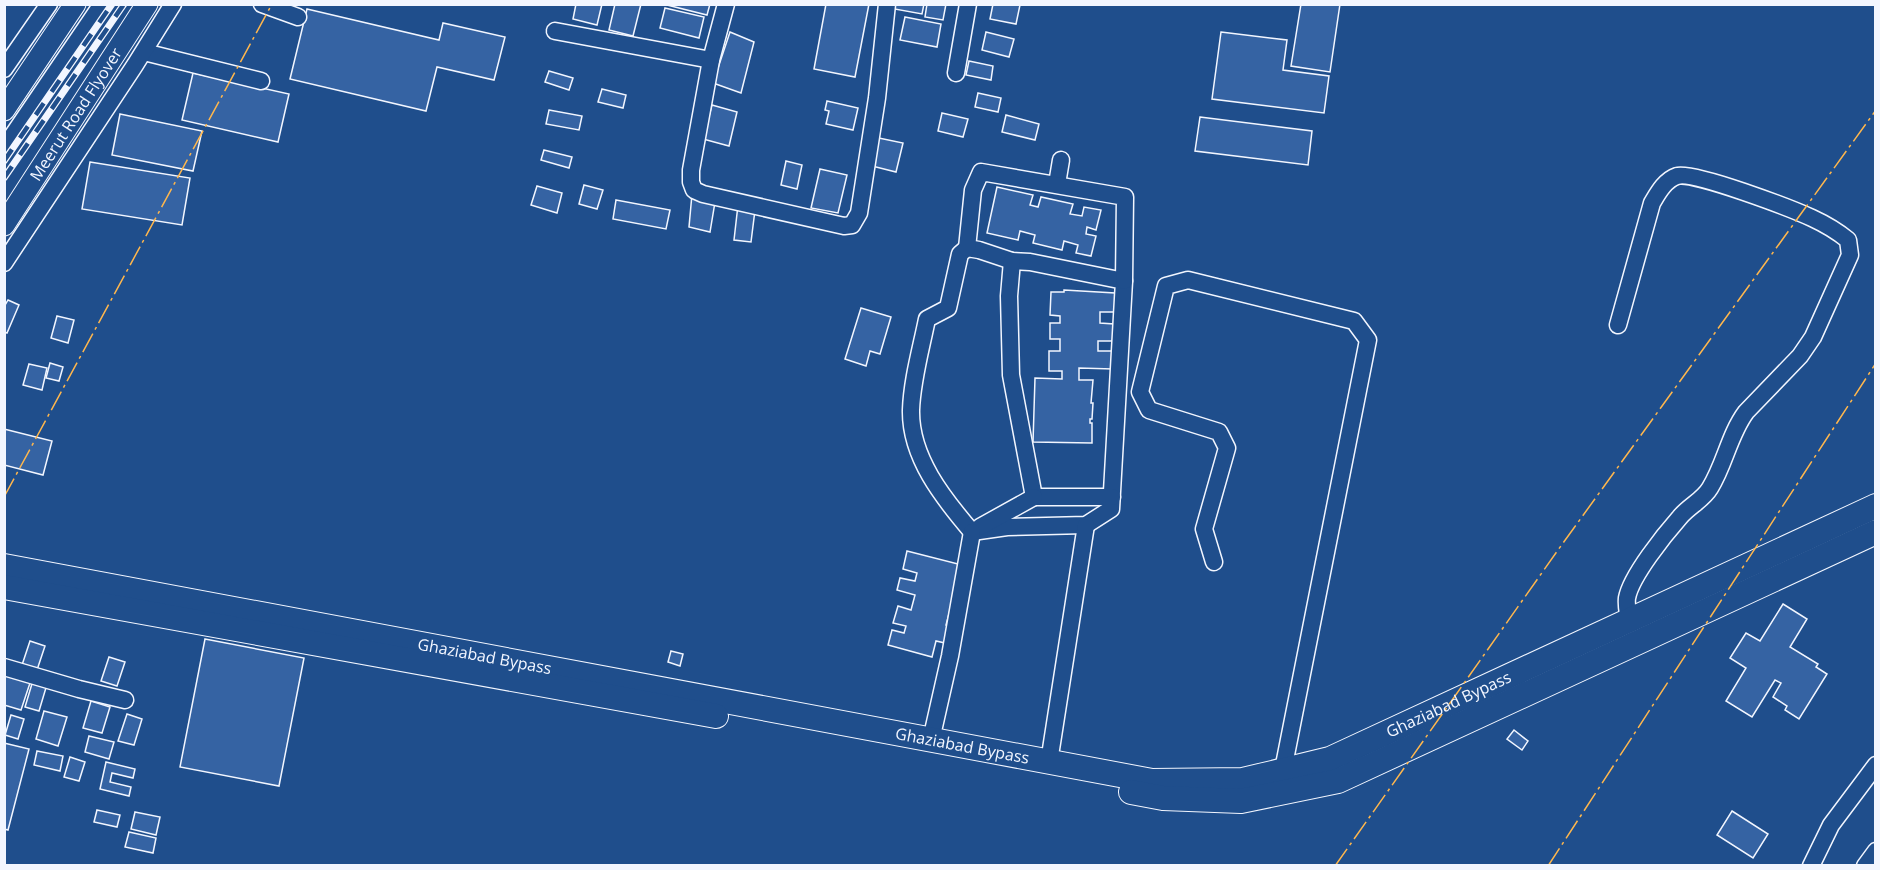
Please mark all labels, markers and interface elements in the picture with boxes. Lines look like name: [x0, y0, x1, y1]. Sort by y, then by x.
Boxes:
street label: Meerut Road Flyover: [25, 43, 127, 185]
street label: Ghaziabad Bypass: [416, 633, 553, 679]
street label: Ghaziabad Bypass: [1382, 666, 1515, 743]
street label: Ghaziabad Bypass: [894, 722, 1031, 769]

